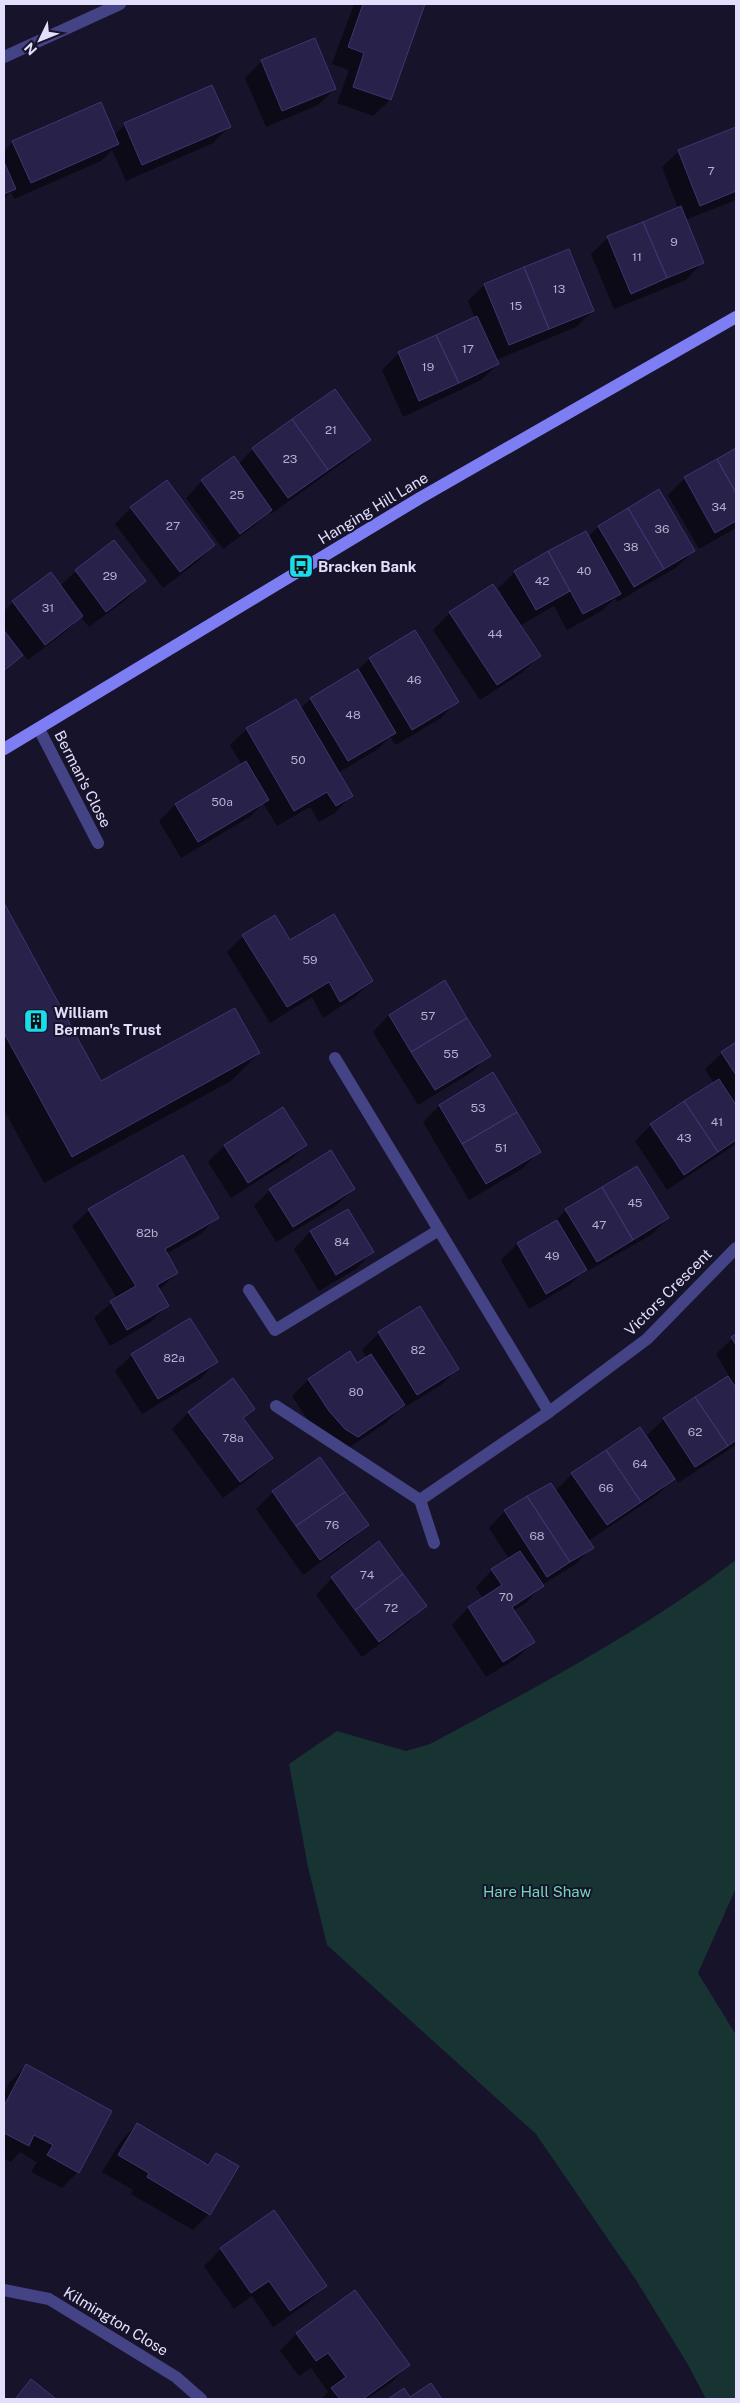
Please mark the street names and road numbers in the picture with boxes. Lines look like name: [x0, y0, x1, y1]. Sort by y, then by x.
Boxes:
street label: Hanging Hill Lane: [315, 469, 431, 547]
street label: Berman's Close: [51, 728, 115, 830]
street label: Victors Crescent: [621, 1245, 715, 1339]
street label: Kilmington Close: [61, 2283, 171, 2359]

